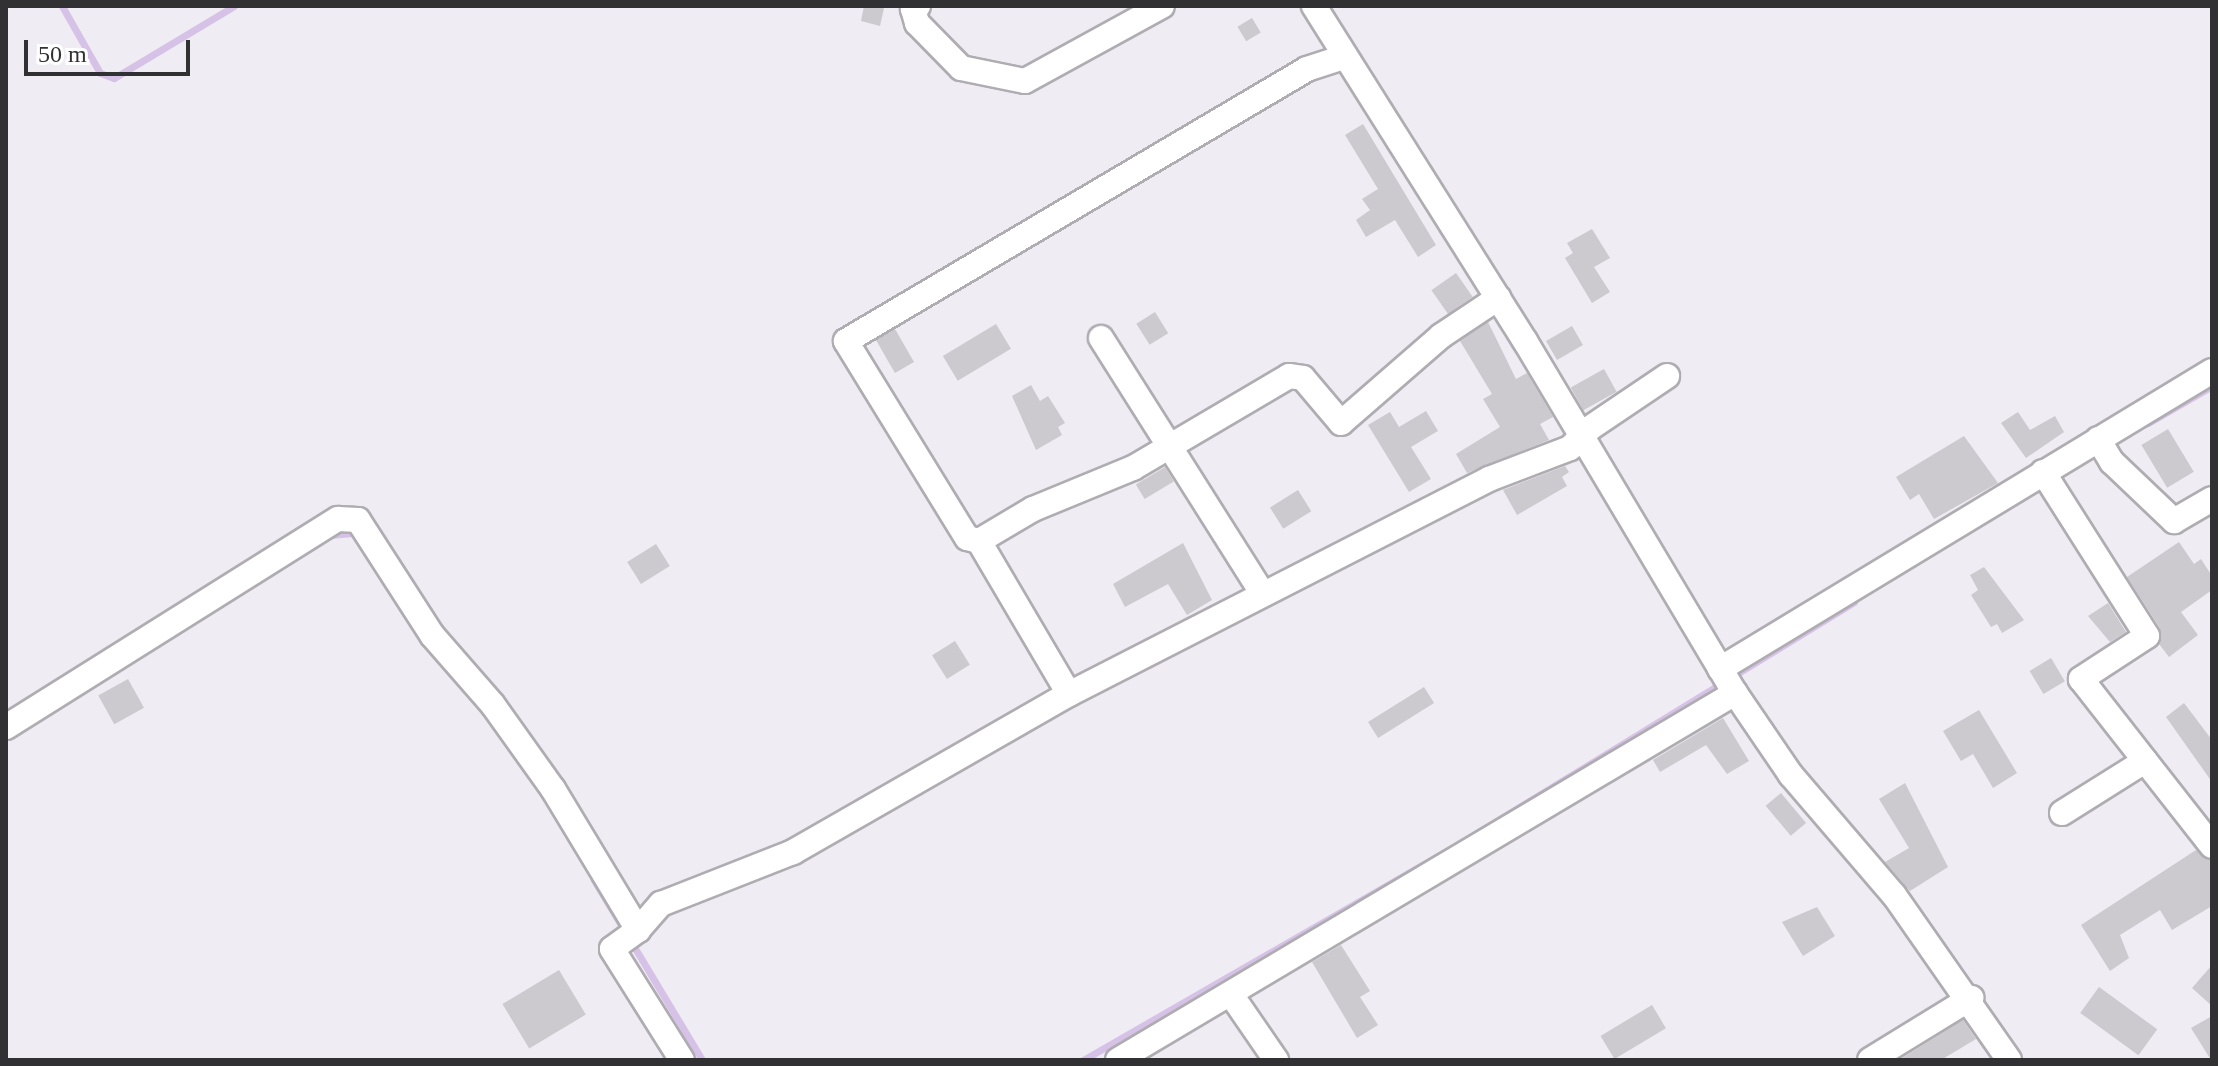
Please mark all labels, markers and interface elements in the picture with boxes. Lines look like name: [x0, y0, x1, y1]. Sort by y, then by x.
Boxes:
scale bar: [28, 24, 194, 74]
text: 50 m: [38, 41, 87, 67]

